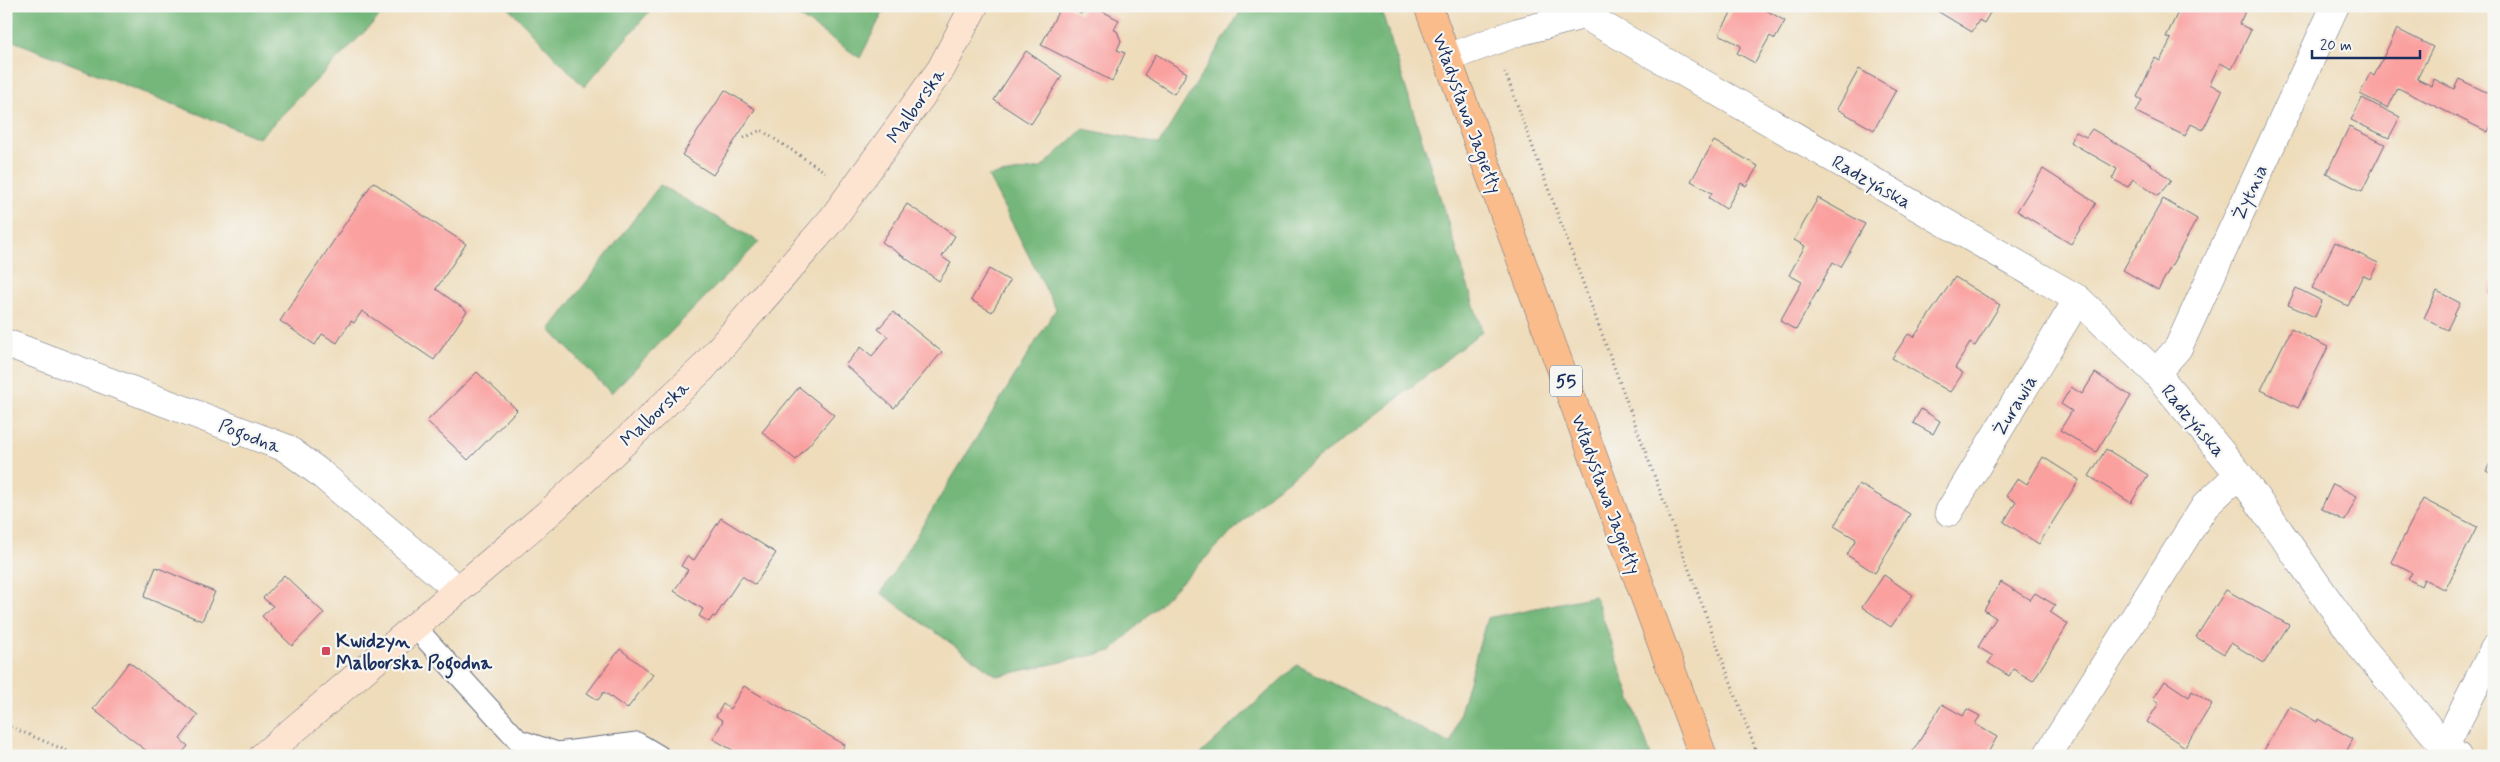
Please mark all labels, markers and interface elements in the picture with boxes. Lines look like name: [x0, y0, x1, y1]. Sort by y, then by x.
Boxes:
scale bar: [2312, 28, 2420, 60]
street label: Władysława Jagiełły: [1424, 30, 1507, 198]
text: 20 m: [2320, 36, 2352, 56]
street label: Malborska: [881, 63, 952, 148]
street label: Radzyńska: [1827, 150, 1915, 216]
street label: Żytnia: [2227, 161, 2275, 225]
road number: 55: [1550, 366, 1582, 396]
street label: Żurawia: [1987, 370, 2043, 441]
street label: Malborska: [615, 375, 696, 453]
street label: Radzyńska: [2154, 379, 2231, 463]
street label: Władysława Jagiełły: [1563, 411, 1646, 579]
street label: Pogodna: [214, 413, 285, 463]
place label: Kwidzyn Malborska Pogodna: [336, 629, 493, 679]
marker: Kwidzyn Malborska Pogodna: [320, 645, 332, 657]

